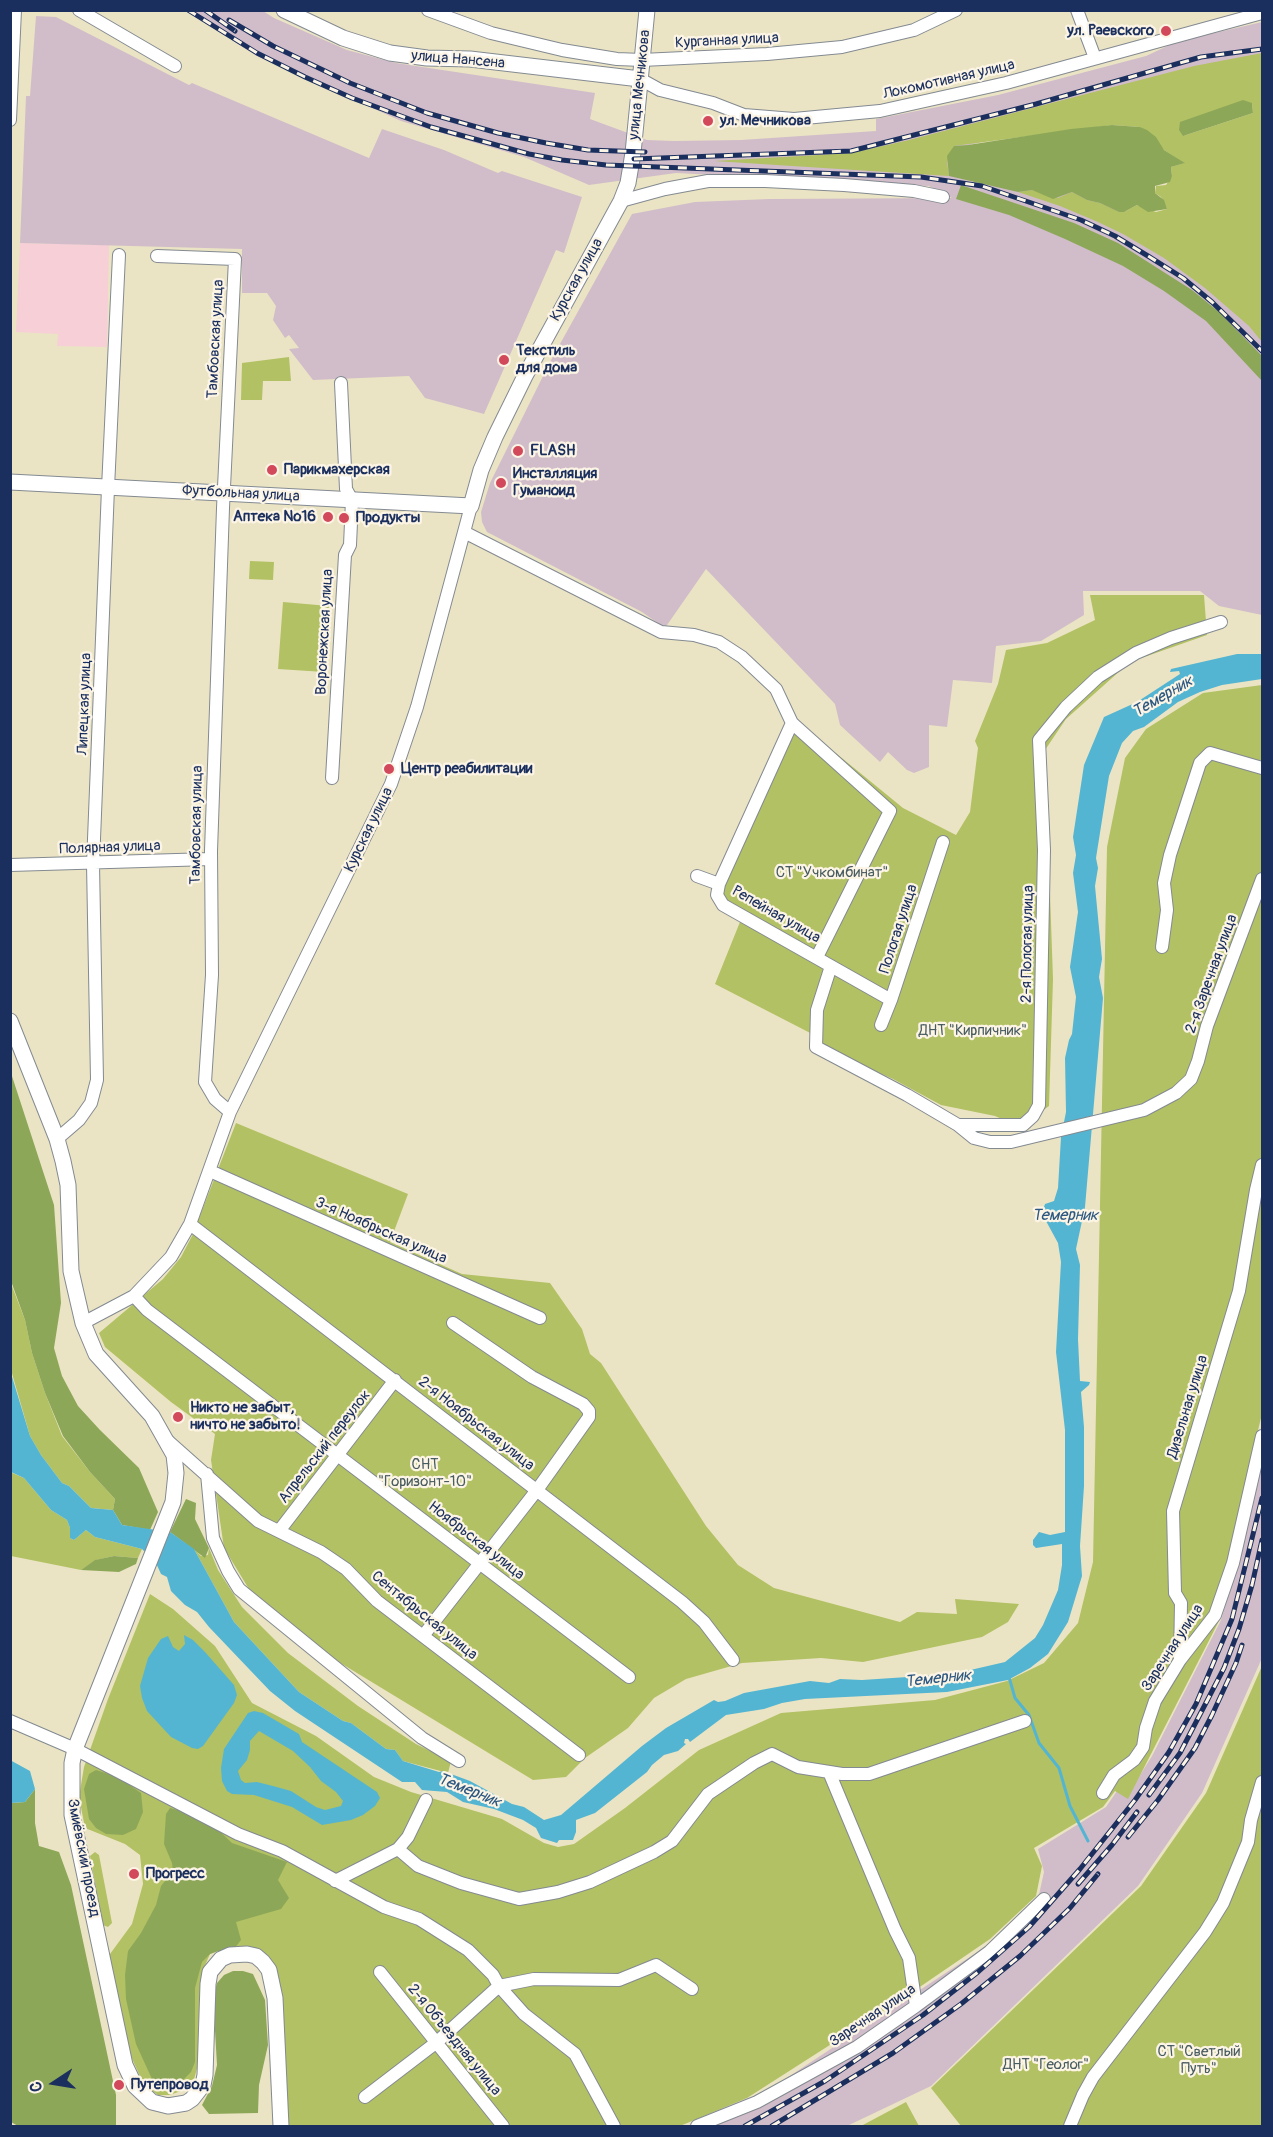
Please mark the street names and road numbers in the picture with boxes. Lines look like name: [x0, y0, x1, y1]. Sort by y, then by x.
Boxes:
street label: улица Мечникова: [625, 29, 655, 141]
street label: Курганная улица: [675, 29, 779, 53]
street label: улица Нансена: [410, 47, 506, 73]
street label: Локомотивная улица: [881, 56, 1017, 104]
street label: Курская улица: [547, 235, 607, 325]
street label: Тамбовская улица: [204, 279, 228, 399]
street label: Футбольная улица: [182, 482, 300, 506]
street label: Воронежская улица: [313, 569, 337, 695]
street label: Липецкая улица: [74, 652, 96, 756]
street label: Тамбовская улица: [187, 765, 207, 885]
street label: Курская улица: [341, 785, 397, 875]
street label: Полярная улица: [59, 837, 161, 859]
street label: Репейная улица: [729, 882, 823, 948]
street label: Пологая улица: [876, 882, 922, 976]
street label: 2-я Пологая улица: [1018, 885, 1038, 1003]
street label: 2-я Заречная улица: [1182, 912, 1242, 1036]
street label: 3-я Ноябрьская улица: [312, 1194, 450, 1268]
street label: Дизельная улица: [1164, 1353, 1212, 1461]
street label: 2-я Ноябрьская улица: [414, 1373, 538, 1475]
street label: Апрельский переулок: [275, 1387, 375, 1507]
street label: Ноябрьская улица: [424, 1498, 528, 1584]
street label: Сентябрьская улица: [367, 1568, 481, 1664]
street label: Заречная улица: [1138, 1601, 1208, 1695]
street label: Змиёвский проезд: [63, 1797, 103, 1919]
street label: 2-я Объездная улица: [404, 1981, 504, 2099]
street label: Заречная улица: [826, 1981, 920, 2051]

